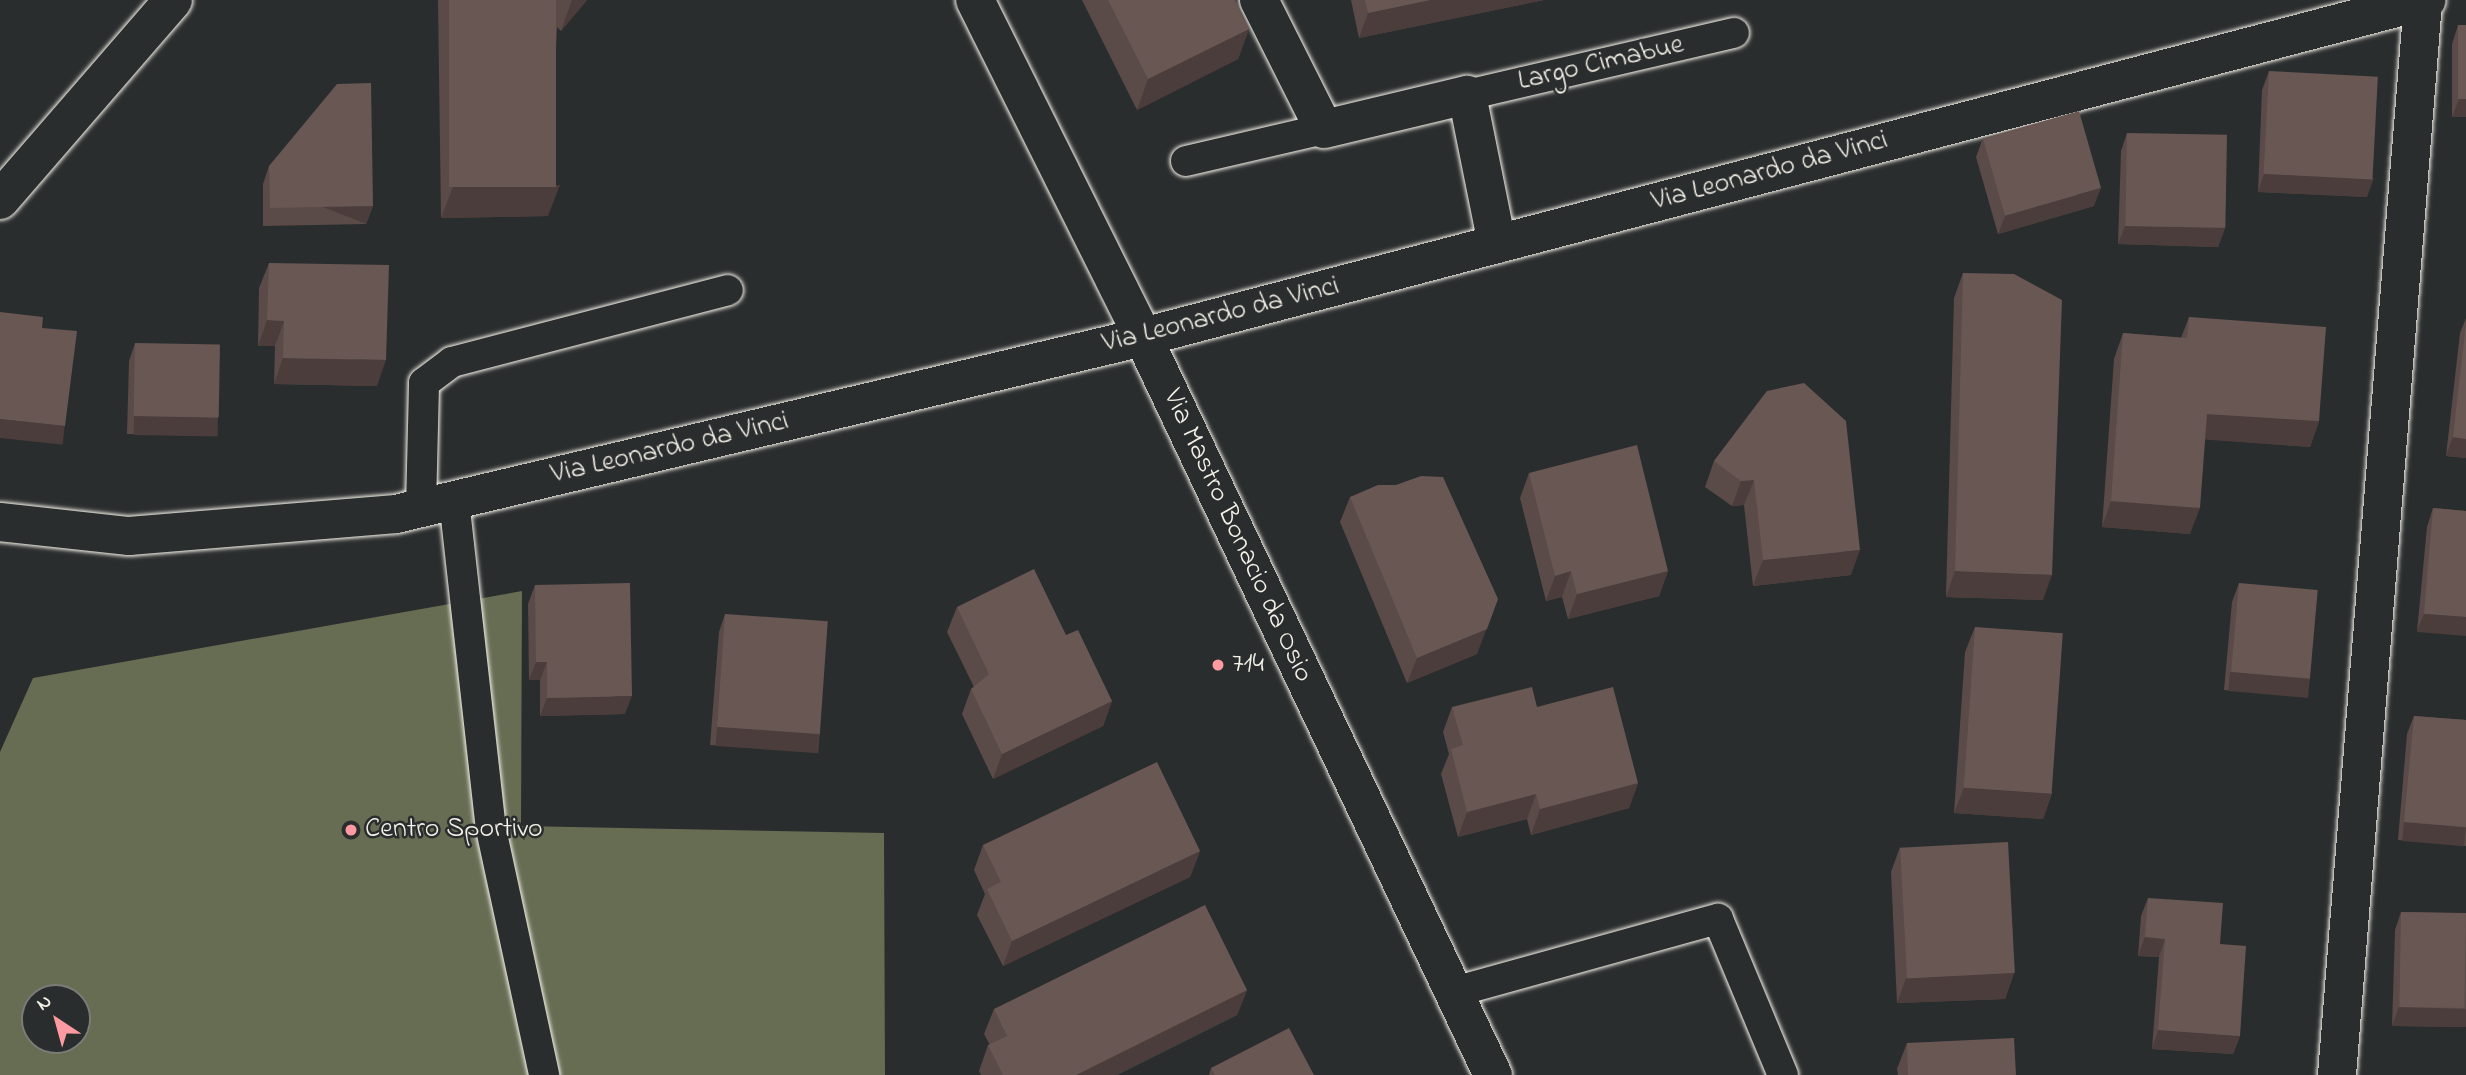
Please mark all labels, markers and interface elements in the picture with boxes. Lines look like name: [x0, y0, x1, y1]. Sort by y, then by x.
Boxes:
street label: Largo Cimabue: [1515, 29, 1687, 99]
street label: Via Leonardo da Vinci: [1648, 124, 1892, 220]
street label: Via Leonardo da Vinci: [1099, 270, 1343, 362]
street label: Via Mastro Bonacio da Osio: [1154, 384, 1320, 688]
street label: Via Leonardo da Vinci: [548, 405, 792, 493]
place label: 714: [1232, 648, 1264, 682]
marker: 714: [1210, 657, 1226, 673]
place label: Centro Sportivo: [365, 813, 543, 847]
marker: Centro Sportivo: [343, 822, 359, 838]
north arrow: [21, 984, 91, 1054]
text: N: [31, 989, 58, 1018]

